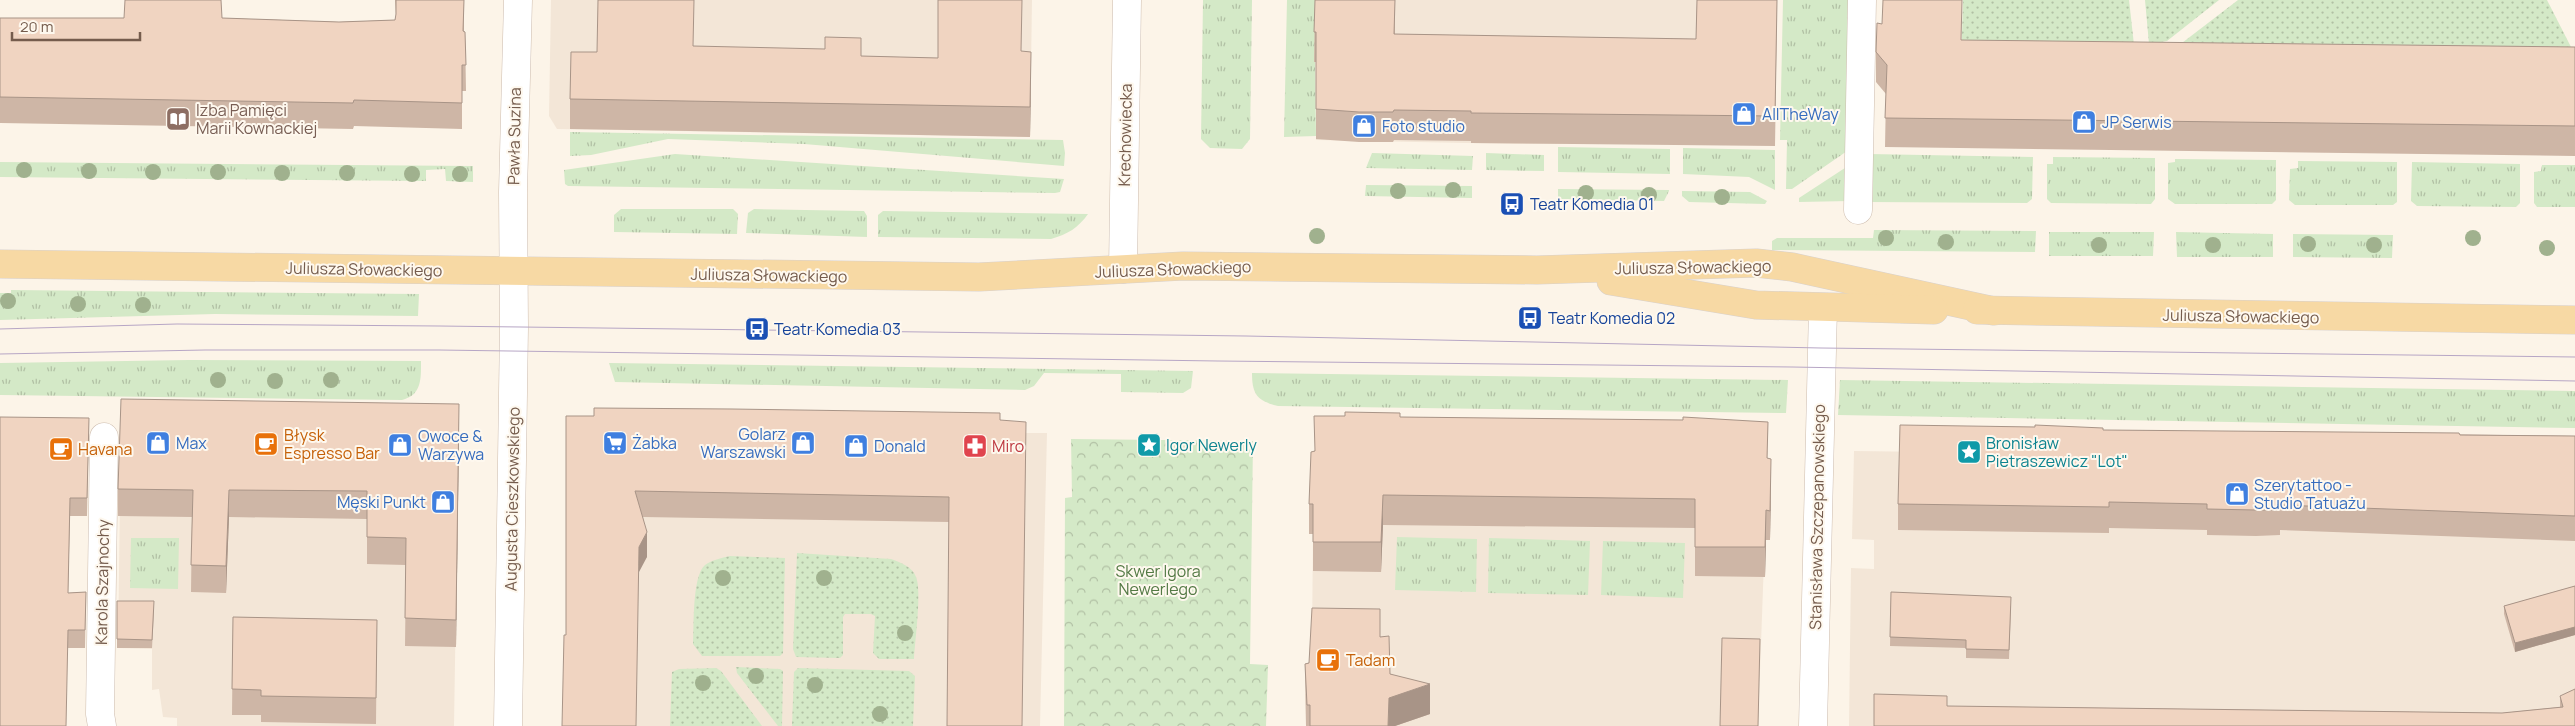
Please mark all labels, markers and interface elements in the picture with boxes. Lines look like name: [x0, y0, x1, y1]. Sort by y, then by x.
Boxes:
scale bar: [12, 10, 140, 42]
text: 20 m: [20, 16, 53, 37]
street label: Krechowiecka: [1113, 83, 1137, 187]
street label: Pawła Suzina: [502, 87, 526, 185]
place label: Izba Pamięci Marii Kownackiej: [196, 99, 317, 139]
shop icon: AllTheWay: [1731, 101, 1757, 127]
place label: AllTheWay: [1762, 103, 1839, 125]
library icon: Izba Pamięci Marii Kownackiej: [165, 106, 191, 132]
shop icon: JP Serwis: [2071, 109, 2097, 135]
place label: JP Serwis: [2102, 111, 2172, 133]
shop icon: Foto studio: [1351, 113, 1377, 139]
place label: Foto studio: [1382, 115, 1465, 137]
bus stop icon: Teatr Komedia 01: [1499, 191, 1525, 217]
place label: Teatr Komedia 01: [1530, 193, 1654, 215]
street label: Juliusza Słowackiego: [1094, 255, 1252, 283]
street label: Juliusza Słowackiego: [1615, 255, 1771, 279]
street label: Juliusza Słowackiego: [286, 257, 442, 281]
street label: Juliusza Słowackiego: [691, 263, 847, 287]
street label: Juliusza Słowackiego: [2163, 304, 2319, 328]
bus stop icon: Teatr Komedia 02: [1517, 305, 1543, 331]
place label: Teatr Komedia 02: [1548, 307, 1675, 329]
bus stop icon: Teatr Komedia 03: [744, 316, 770, 342]
place label: Teatr Komedia 03: [774, 318, 901, 340]
street label: Stanisława Szczepanowskiego: [1804, 404, 1830, 630]
street label: Augusta Cieszkowskiego: [499, 407, 525, 591]
place label: Golarz Warszawski: [700, 423, 786, 463]
place label: Błysk Espresso Bar: [284, 424, 380, 464]
place label: Owoce & Warzywa: [418, 425, 484, 465]
shop icon: Max: [145, 430, 171, 456]
supermarket icon: Żabka: [602, 430, 628, 456]
shop icon: Golarz Warszawski: [790, 430, 816, 456]
cafe icon: Błysk Espresso Bar: [253, 431, 279, 457]
place label: Max: [176, 432, 207, 454]
shop icon: Owoce & Warzywa: [387, 432, 413, 458]
place label: Żabka: [632, 432, 677, 454]
place icon: Igor Newerly: [1136, 432, 1162, 458]
place label: Bronisław Pietraszewicz "Lot": [1986, 432, 2128, 472]
shop icon: Donald: [843, 433, 869, 459]
pharmacy icon: Miro: [962, 433, 988, 459]
place label: Igor Newerly: [1166, 434, 1257, 456]
place label: Donald: [874, 435, 926, 457]
place label: Miro: [992, 435, 1024, 457]
cafe icon: Havana: [48, 436, 74, 462]
place label: Havana: [78, 438, 132, 460]
place icon: Bronisław Pietraszewicz "Lot": [1956, 439, 1982, 465]
place label: Szerytattoo - Studio Tatuażu: [2254, 474, 2366, 514]
shop icon: Szerytattoo - Studio Tatuażu: [2224, 481, 2250, 507]
shop icon: Męski Punkt: [430, 489, 456, 515]
place label: Męski Punkt: [337, 491, 426, 513]
street label: Karola Szajnochy: [90, 518, 114, 645]
park label: Skwer Igora Newerlego: [1115, 560, 1201, 600]
cafe icon: Tadam: [1315, 647, 1341, 673]
place label: Tadam: [1346, 649, 1395, 671]

